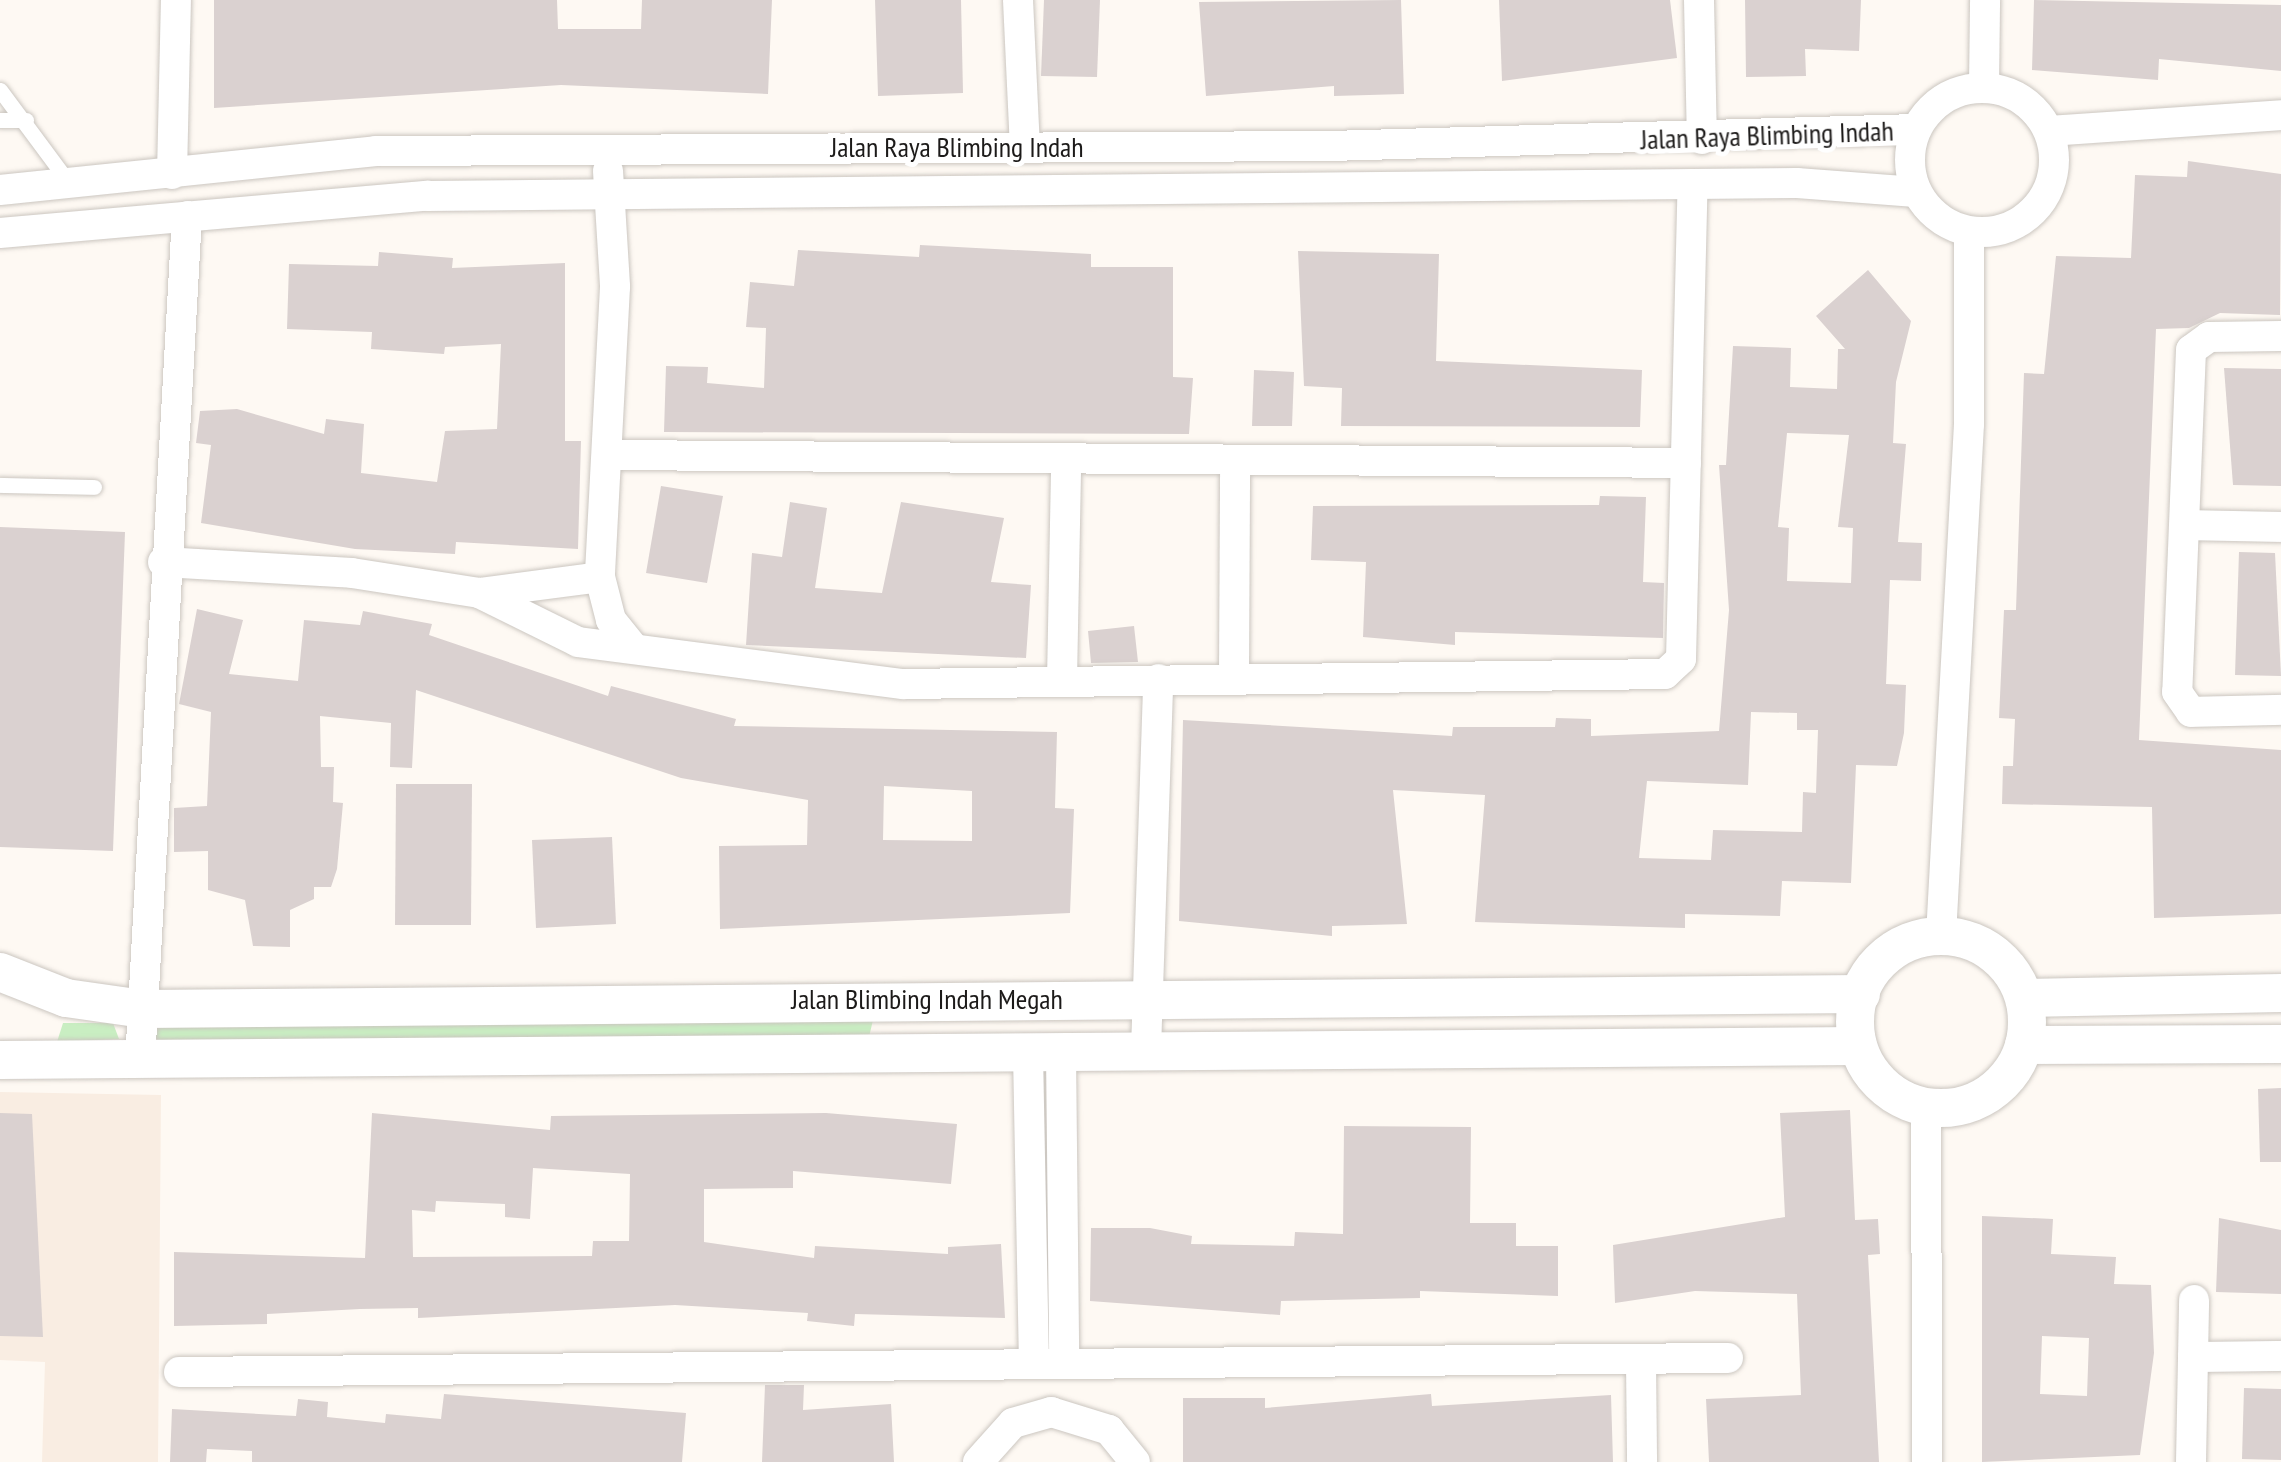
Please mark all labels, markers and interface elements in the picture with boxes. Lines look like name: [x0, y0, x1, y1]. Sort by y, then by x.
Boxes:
street label: Jalan Raya Blimbing Indah: [1640, 114, 1894, 156]
street label: Jalan Raya Blimbing Indah: [830, 130, 1084, 164]
street label: Jalan Blimbing Indah Megah: [791, 982, 1063, 1016]

